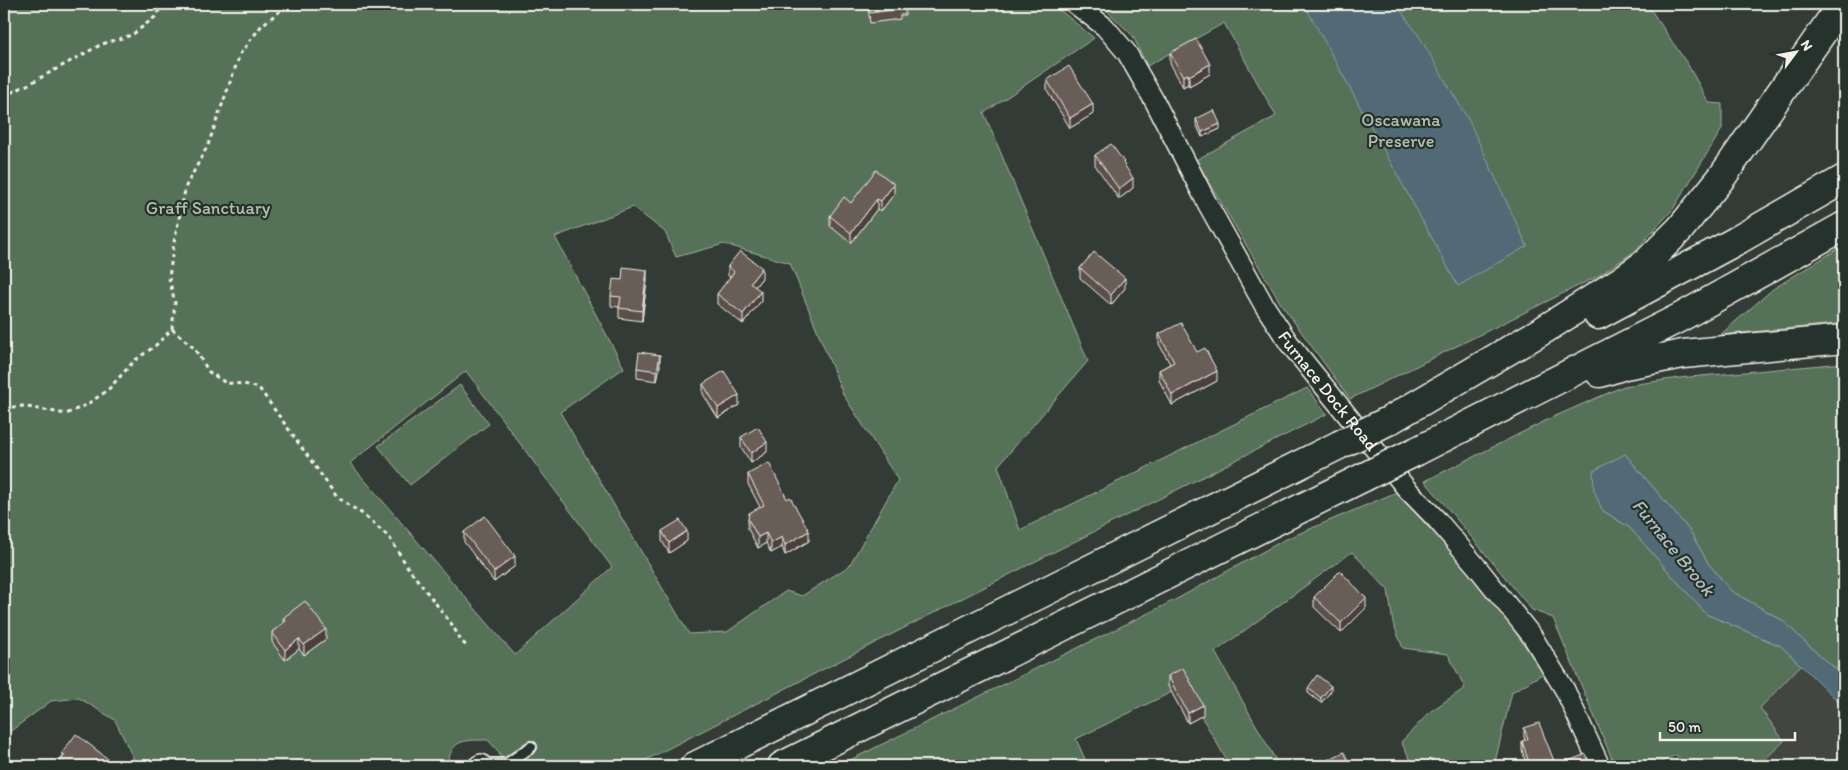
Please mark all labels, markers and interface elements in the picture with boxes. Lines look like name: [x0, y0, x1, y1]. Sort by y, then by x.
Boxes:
north arrow: [1770, 28, 1820, 78]
text: N: [1797, 37, 1816, 54]
park label: Oscawana Preserve: [1361, 109, 1441, 152]
park label: Graff Sanctuary: [146, 197, 271, 219]
street label: Furnace Dock Road: [1273, 327, 1383, 456]
water label: Furnace Brook: [1627, 494, 1721, 602]
scale bar: [1660, 710, 1796, 742]
text: 50 m: [1668, 718, 1701, 736]

